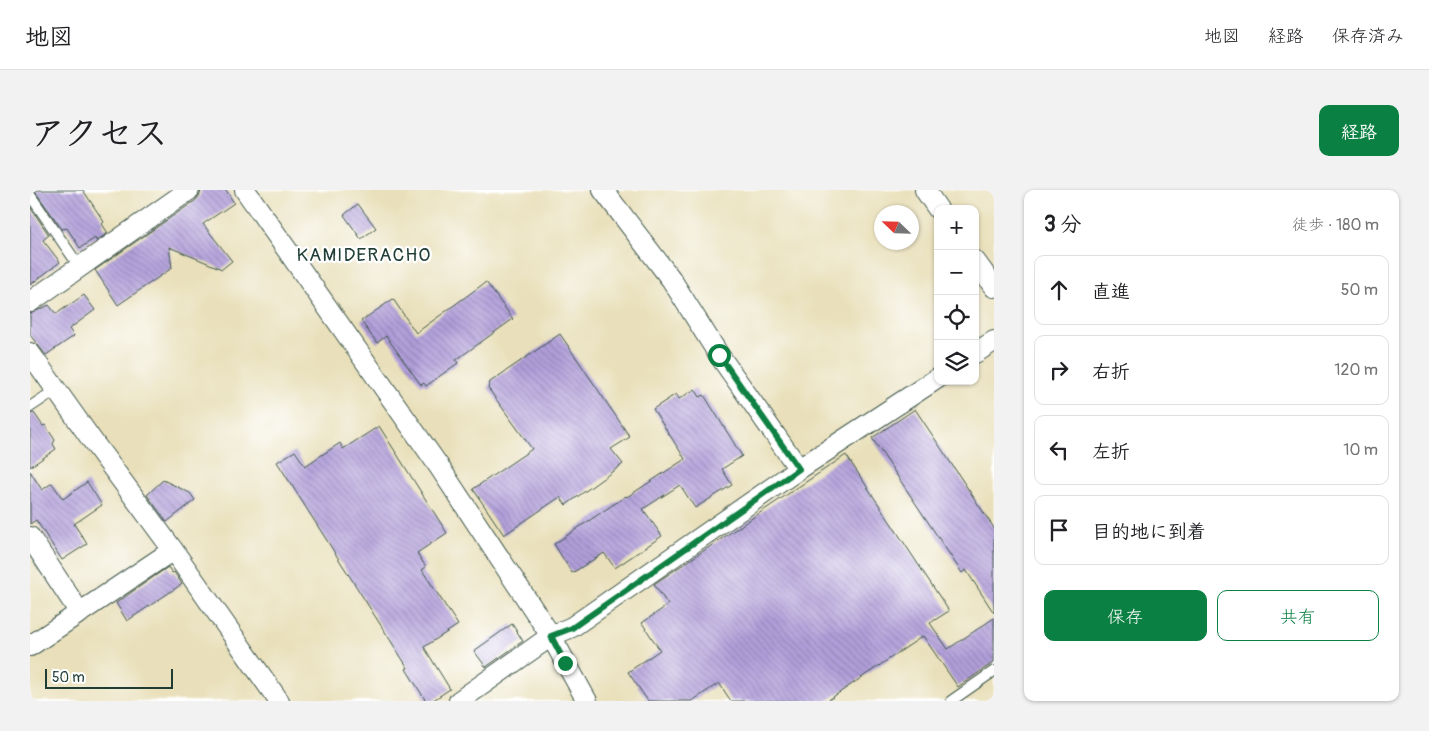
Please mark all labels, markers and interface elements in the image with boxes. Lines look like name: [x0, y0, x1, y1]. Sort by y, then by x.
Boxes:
text: 地図: [25, 23, 73, 52]
text: 地図: [1204, 25, 1240, 48]
text: 経路: [1268, 25, 1304, 48]
text: 保存済み: [1332, 25, 1404, 48]
button: 経路: [1319, 105, 1399, 156]
text: アクセス: [30, 112, 168, 156]
north arrow: [874, 205, 919, 250]
map controls: [934, 205, 979, 385]
button: +: [934, 205, 979, 250]
text: 3 分: [1044, 211, 1081, 238]
text: 徒歩 · 180 m: [1292, 215, 1379, 235]
district label: KAMIDERACHO: [297, 243, 431, 267]
button: −: [934, 250, 979, 295]
icon: ahead: [1045, 276, 1073, 304]
text: 直進: [1092, 280, 1130, 304]
text: 50 m: [1341, 280, 1378, 300]
button: locate: [934, 295, 979, 340]
button: layers: [934, 340, 979, 385]
route start: [708, 344, 731, 367]
icon: right: [1045, 356, 1073, 384]
text: 右折: [1092, 360, 1130, 384]
text: 120 m: [1334, 360, 1378, 380]
icon: left: [1045, 436, 1073, 464]
text: 左折: [1092, 440, 1130, 464]
text: 10 m: [1343, 440, 1378, 460]
icon: arrive: [1045, 516, 1073, 544]
text: 目的地に到着: [1092, 520, 1206, 544]
button: 保存: [1044, 590, 1207, 641]
button: 共有: [1217, 590, 1379, 641]
route end: [554, 652, 577, 675]
scale bar: [45, 666, 172, 689]
text: 50 m: [52, 669, 85, 686]

